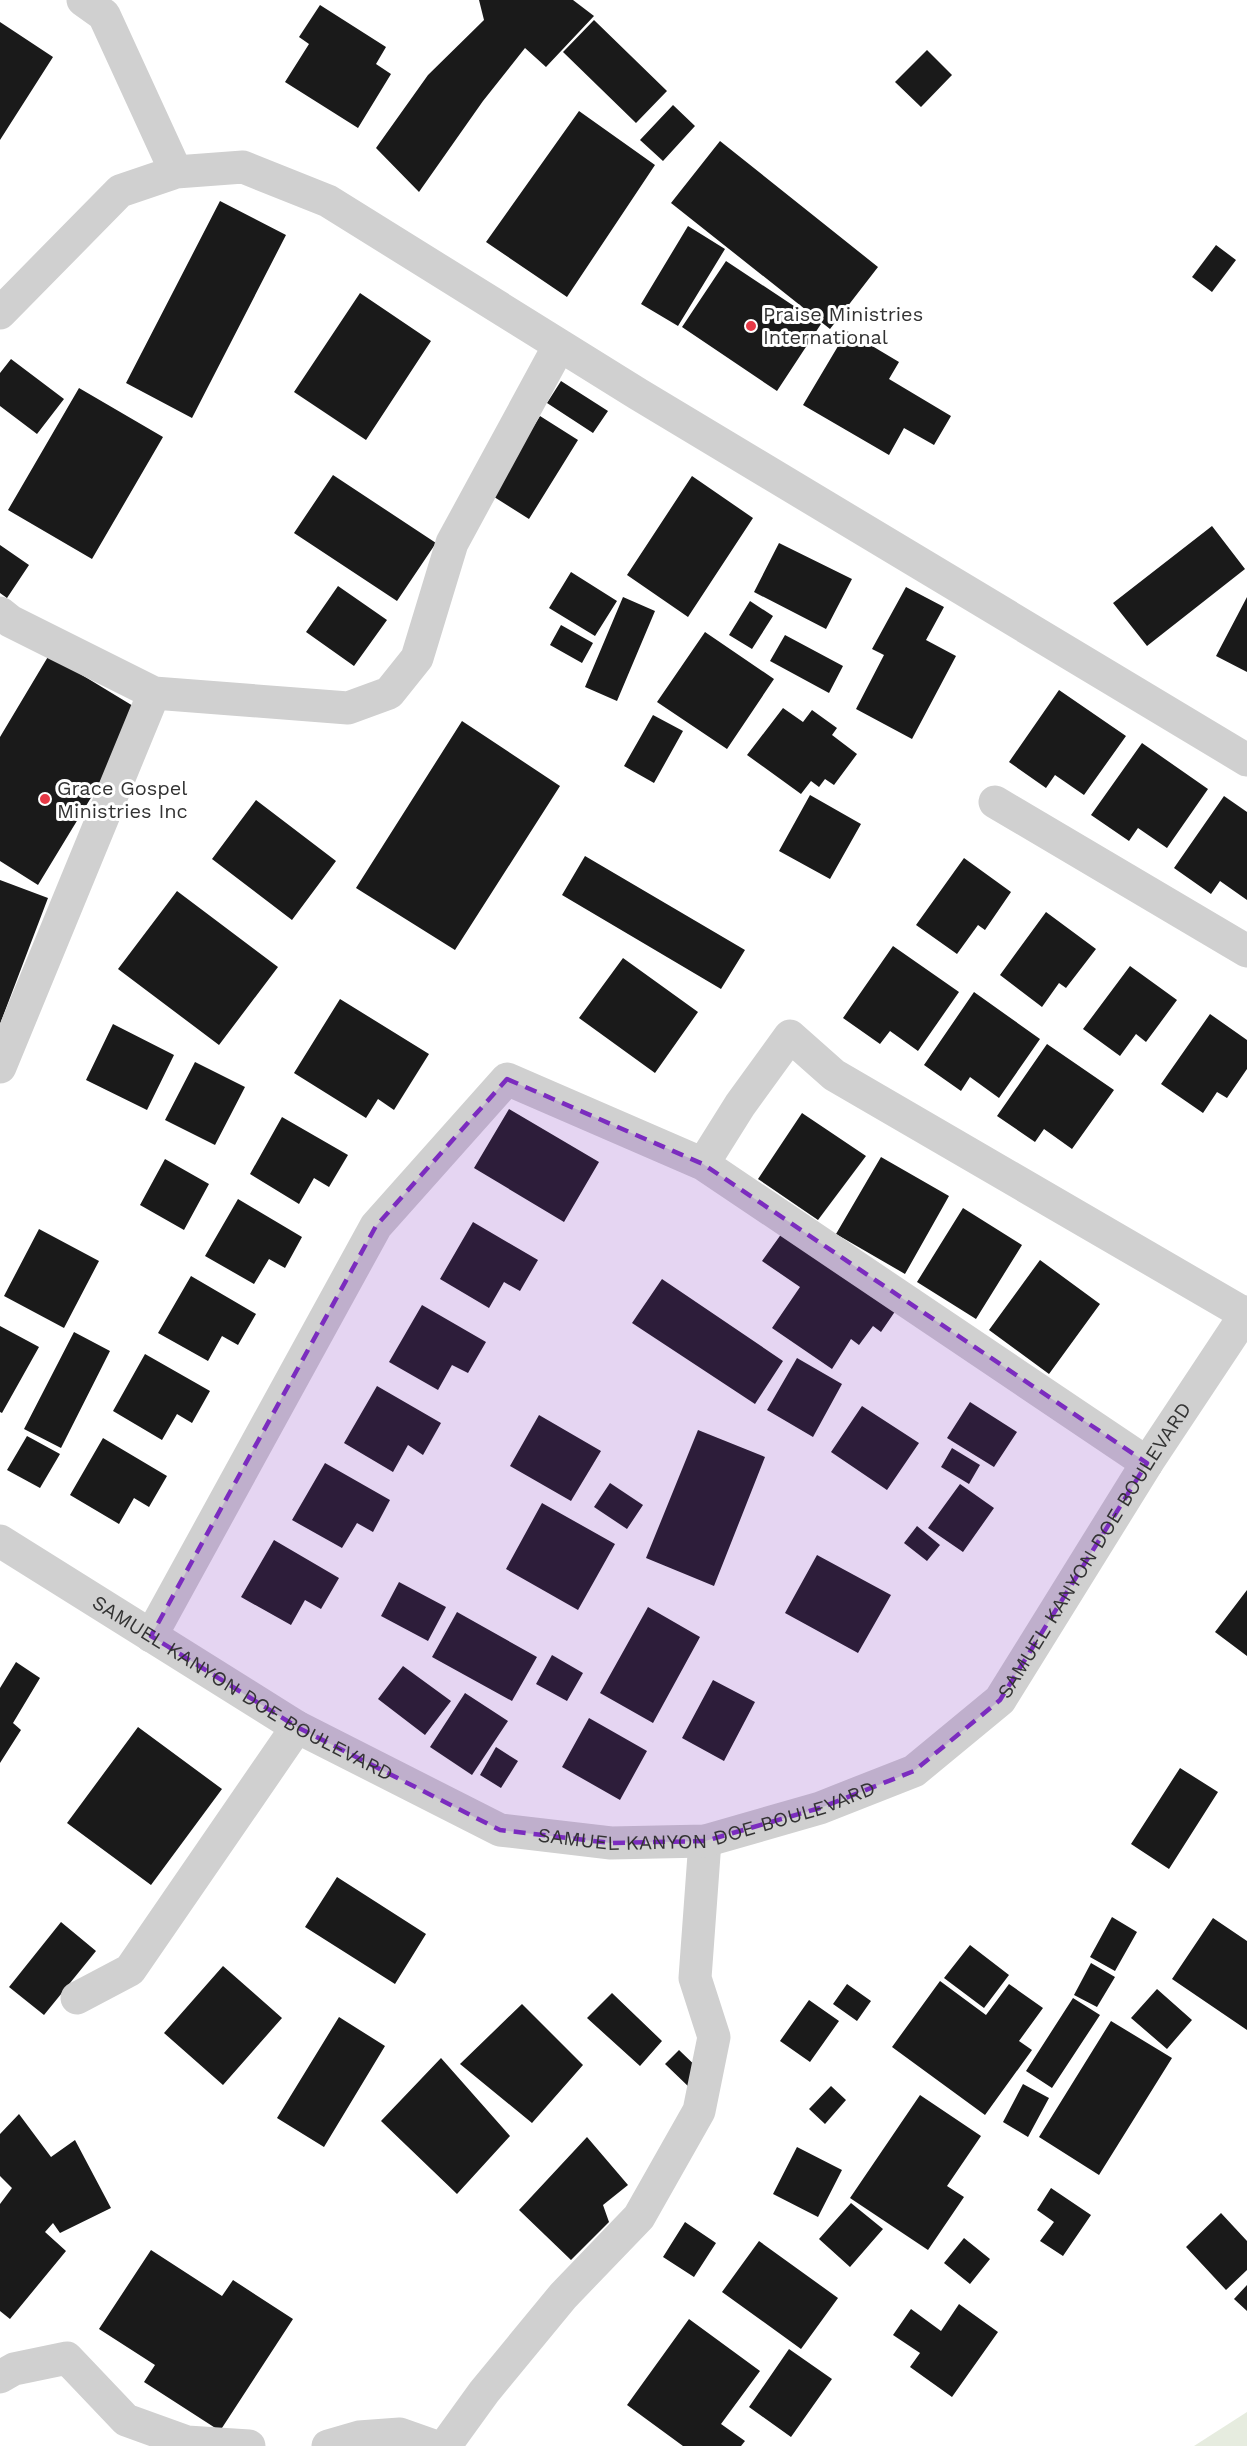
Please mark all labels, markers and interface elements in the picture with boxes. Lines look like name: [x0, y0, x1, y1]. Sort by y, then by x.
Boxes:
place label: Praise Ministries International: [763, 302, 923, 349]
marker: Praise Ministries International: [744, 319, 758, 333]
place label: Grace Gospel Ministries Inc: [57, 776, 188, 823]
marker: Grace Gospel Ministries Inc: [38, 792, 52, 806]
street label: SAMUEL KANYON DOE BOULEVARD: [992, 1397, 1196, 1703]
street label: SAMUEL KANYON DOE BOULEVARD: [88, 1590, 397, 1786]
street label: SAMUEL KANYON DOE BOULEVARD: [537, 1776, 879, 1855]

